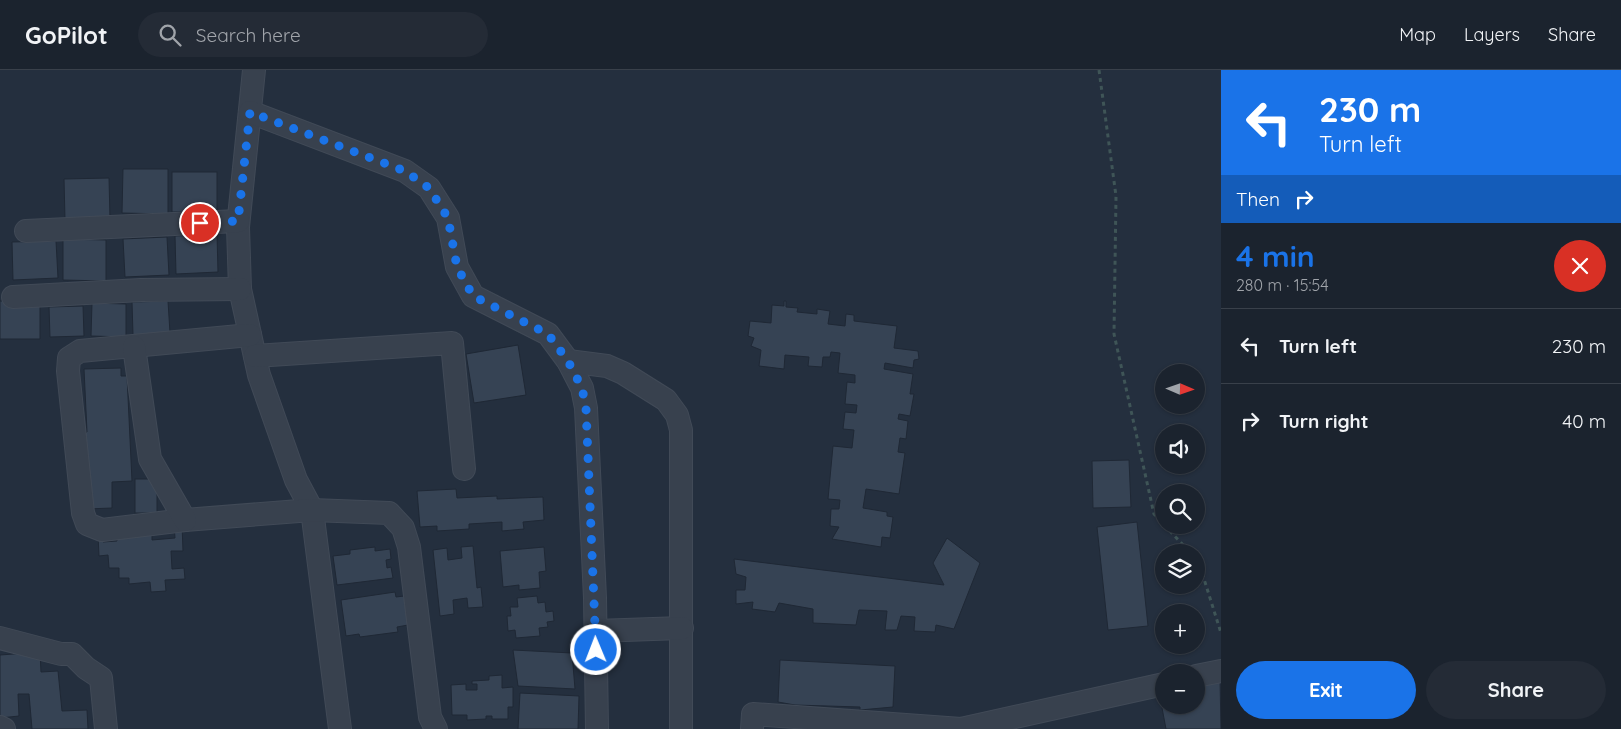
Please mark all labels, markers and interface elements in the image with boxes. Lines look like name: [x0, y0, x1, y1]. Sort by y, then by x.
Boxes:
search box: [138, 12, 488, 57]
text: GoPilot: [25, 20, 108, 50]
icon: search: [156, 21, 184, 49]
text: Search here: [196, 23, 301, 47]
text: Map: [1399, 23, 1436, 46]
text: Layers: [1464, 23, 1520, 46]
text: Share: [1548, 23, 1596, 46]
text: 230 m: [1319, 87, 1421, 131]
icon: left: [1236, 90, 1301, 155]
text: Turn left: [1319, 130, 1402, 158]
icon: right: [1290, 185, 1318, 213]
text: Then: [1236, 187, 1280, 211]
pin: [179, 202, 221, 244]
icon: arrive: [186, 209, 214, 237]
text: 4 min: [1236, 237, 1315, 275]
button: close: [1554, 240, 1606, 292]
text: 280 m · 15:54: [1236, 275, 1329, 295]
icon: left: [1236, 332, 1264, 360]
text: Turn left: [1279, 334, 1357, 358]
text: 230 m: [1552, 334, 1606, 358]
north arrow: [1155, 364, 1205, 414]
map controls: [1155, 364, 1205, 714]
icon: right: [1236, 407, 1264, 435]
text: Turn right: [1279, 409, 1368, 433]
text: 40 m: [1562, 409, 1606, 433]
button: sound: [1155, 424, 1205, 474]
button: search: [1155, 484, 1205, 534]
button: layers: [1155, 544, 1205, 594]
button: +: [1155, 604, 1205, 654]
position arrow: [569, 623, 621, 675]
button: Exit: [1236, 661, 1416, 719]
button: Share: [1426, 661, 1606, 719]
button: −: [1155, 664, 1205, 714]

